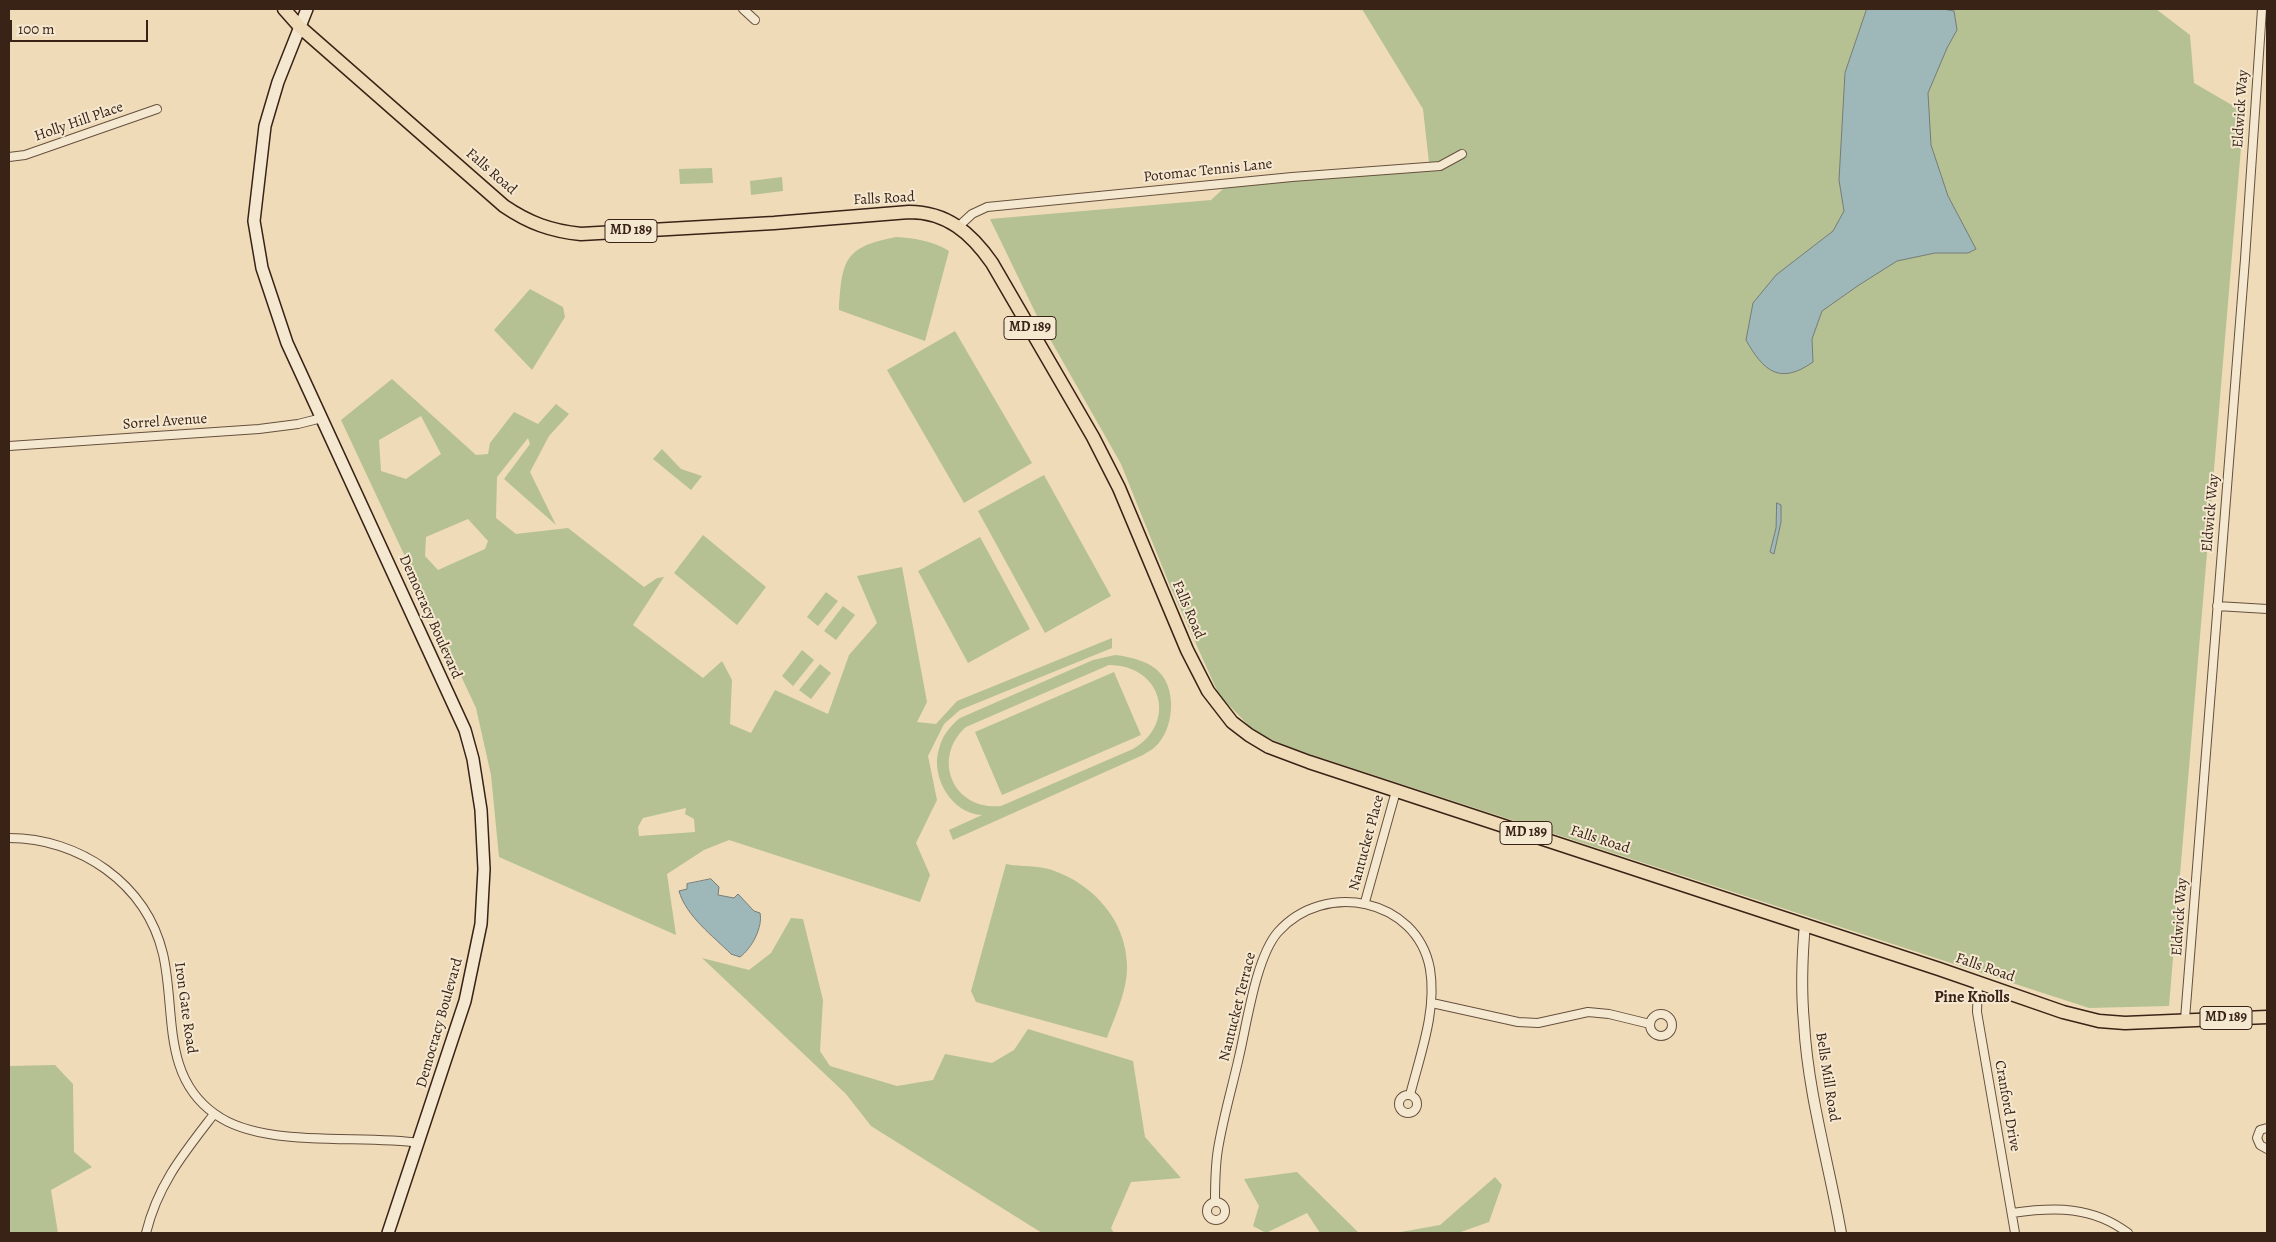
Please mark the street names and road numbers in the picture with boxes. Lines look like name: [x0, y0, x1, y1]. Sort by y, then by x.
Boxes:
street label: Eldwick Way: [2229, 69, 2253, 149]
street label: Holly Hill Place: [32, 98, 126, 146]
street label: Falls Road: [462, 145, 520, 199]
street label: Potomac Tennis Lane: [1143, 155, 1273, 187]
street label: Falls Road: [853, 188, 915, 210]
road number: MD 189: [605, 220, 657, 242]
road number: MD 189: [1004, 316, 1056, 339]
street label: Sorrel Avenue: [122, 410, 208, 434]
street label: Eldwick Way: [2199, 473, 2223, 553]
street label: Democracy Boulevard: [395, 552, 465, 682]
street label: Falls Road: [1168, 578, 1208, 642]
street label: Nantucket Place: [1346, 793, 1388, 893]
road number: MD 189: [1500, 821, 1552, 844]
street label: Falls Road: [1568, 822, 1632, 858]
street label: Eldwick Way: [2168, 877, 2192, 957]
street label: Falls Road: [1953, 949, 2017, 987]
street label: Nantucket Terrace: [1216, 950, 1260, 1064]
street label: Democracy Boulevard: [413, 956, 467, 1090]
street label: Iron Gate Road: [170, 961, 200, 1055]
road number: MD 189: [2200, 1006, 2252, 1030]
street label: Bells Mill Road: [1811, 1031, 1843, 1123]
street label: Cranford Drive: [1990, 1059, 2024, 1153]

